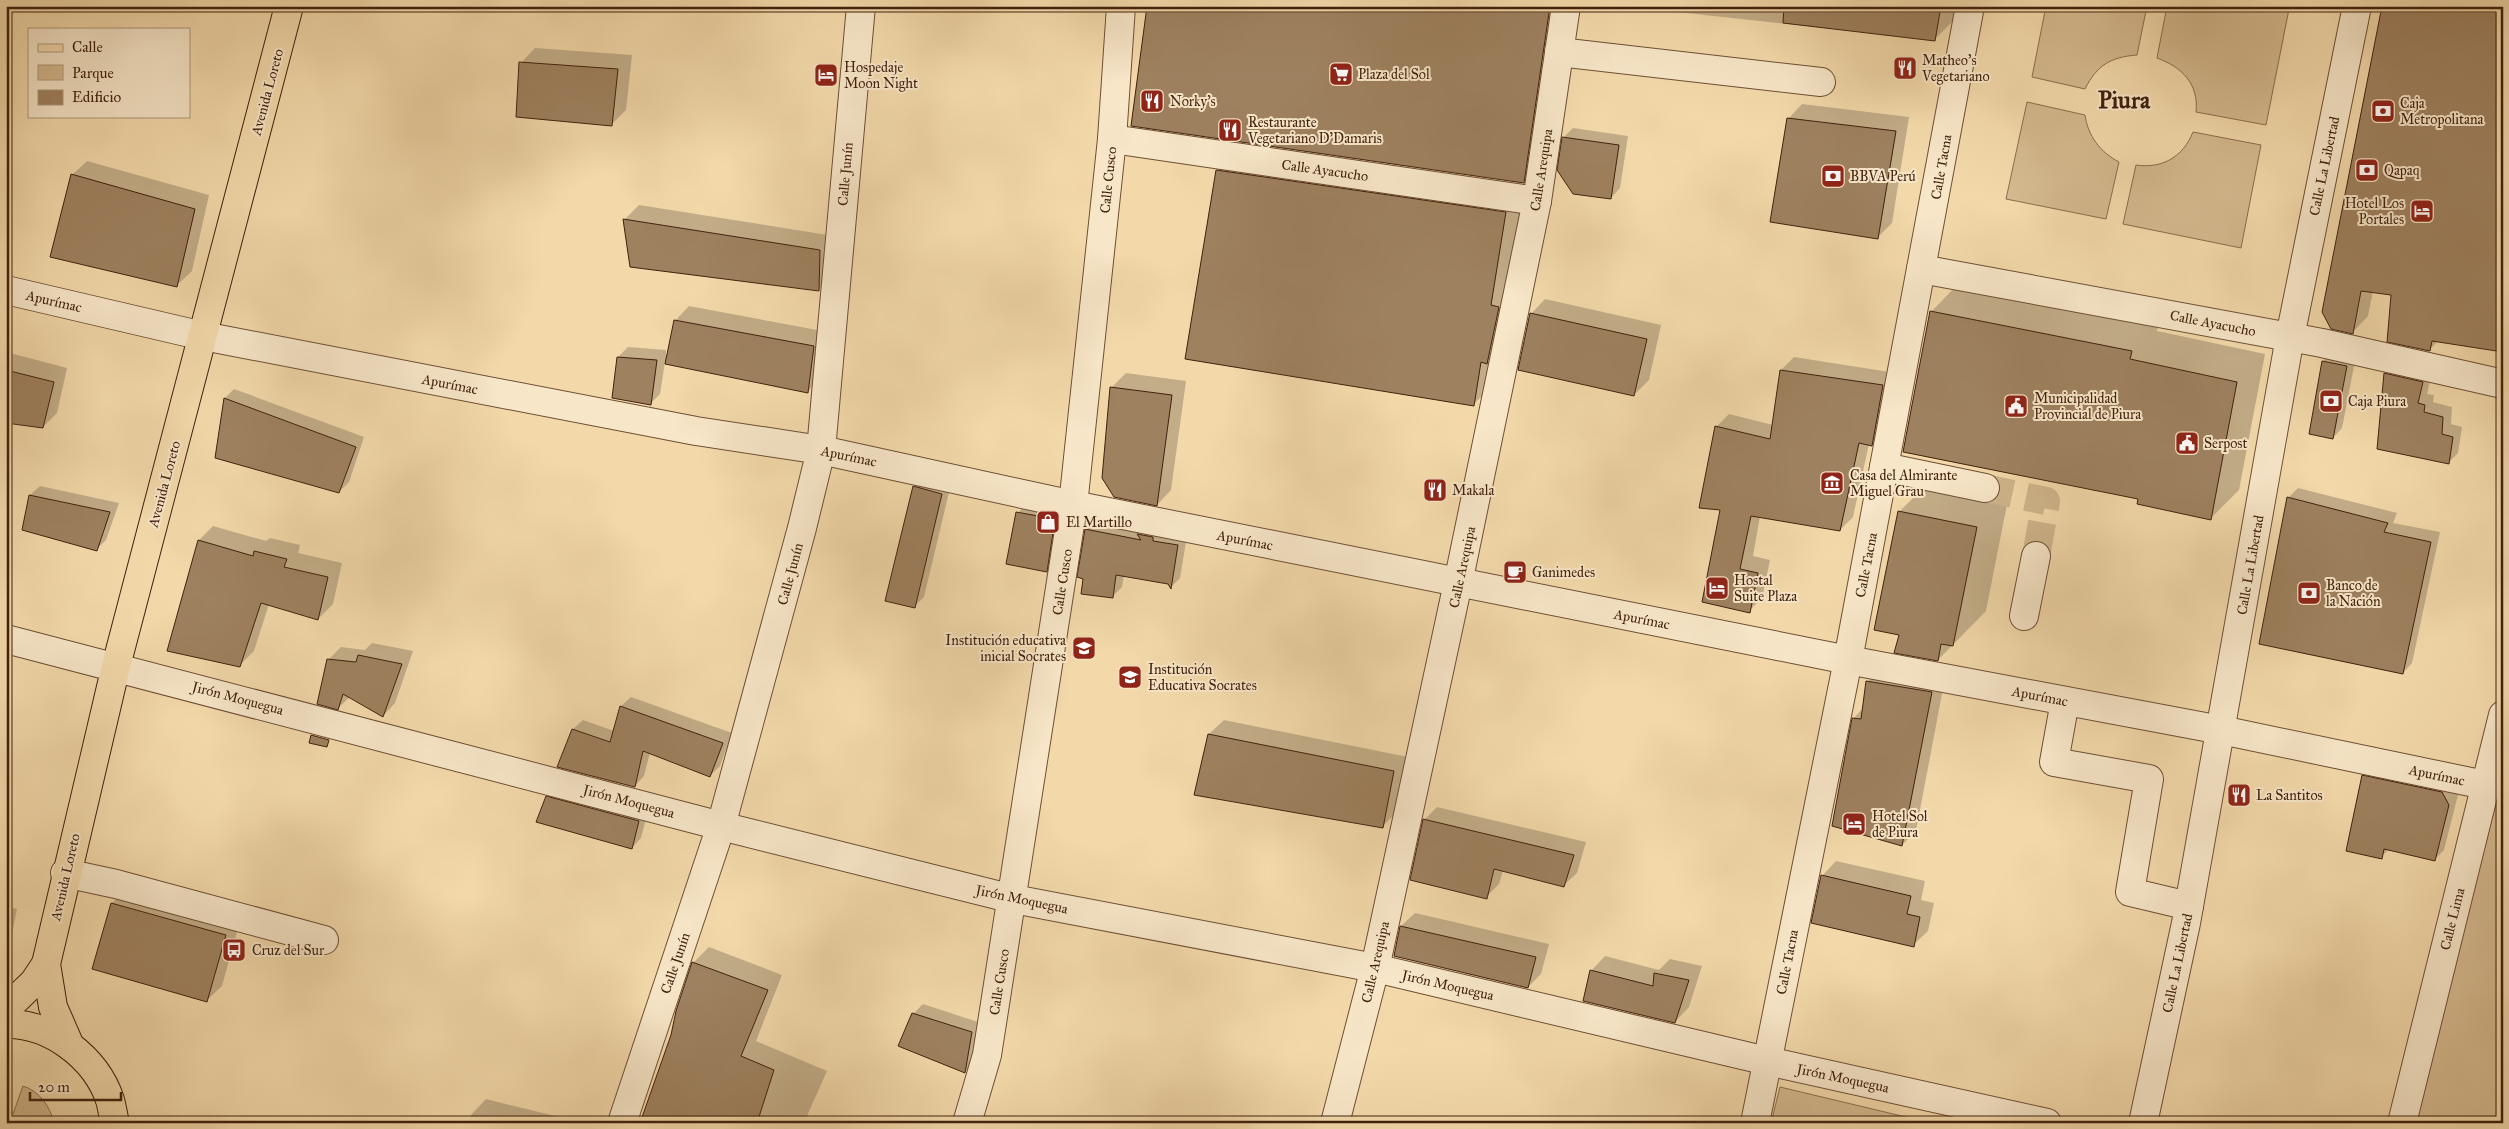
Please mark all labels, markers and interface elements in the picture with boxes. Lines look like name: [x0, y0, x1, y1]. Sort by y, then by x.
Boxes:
legend: [28, 28, 190, 118]
text: Calle: [72, 38, 103, 56]
street label: Avenida Loreto: [247, 47, 287, 138]
place label: Matheo's Vegetariano: [1921, 52, 1990, 85]
restaurant icon: Matheo's Vegetariano: [1892, 55, 1918, 81]
place label: Hospedaje Moon Night: [844, 59, 918, 92]
supermarket icon: Plaza del Sol: [1328, 61, 1354, 87]
hotel icon: Hospedaje Moon Night: [813, 62, 839, 88]
text: Parque: [72, 64, 114, 83]
place label: Plaza del Sol: [1358, 66, 1430, 83]
district label: Piura: [2098, 85, 2151, 115]
text: Edificio: [72, 88, 121, 106]
restaurant icon: Norky's: [1139, 88, 1165, 114]
place label: Norky's: [1170, 93, 1216, 110]
place label: Caja Metropolitana: [2400, 95, 2484, 128]
bank icon: Caja Metropolitana: [2370, 98, 2396, 124]
place label: Restaurante Vegetariano D'Damaris: [1247, 114, 1382, 147]
street label: Calle La Libertad: [2306, 115, 2343, 217]
restaurant icon: Restaurante Vegetariano D'Damaris: [1217, 117, 1243, 143]
street label: Calle Arequipa: [1527, 128, 1557, 213]
street label: Calle Tacna: [1927, 133, 1956, 201]
street label: Calle Junín: [834, 141, 858, 207]
street label: Calle Cusco: [1097, 146, 1120, 214]
street label: Calle Ayacucho: [1281, 156, 1369, 185]
bank icon: Qapaq: [2354, 157, 2380, 183]
place label: Qapaq: [2384, 162, 2420, 180]
bank icon: BBVA Perú: [1820, 163, 1846, 189]
place label: BBVA Perú: [1850, 168, 1916, 185]
place label: Hotel Los Portales: [2345, 195, 2404, 228]
hotel icon: Hotel Los Portales: [2409, 198, 2435, 224]
street label: Apurímac: [23, 287, 83, 316]
street label: Calle Ayacucho: [2168, 307, 2257, 340]
street label: Apurímac: [420, 371, 479, 398]
bank icon: Caja Piura: [2318, 388, 2344, 414]
place label: Municipalidad Provincial de Piura: [2034, 390, 2141, 423]
public building icon: Municipalidad Provincial de Piura: [2003, 393, 2029, 419]
place label: Caja Piura: [2348, 393, 2406, 410]
public building icon: Serpost: [2174, 430, 2200, 456]
place label: Serpost: [2204, 435, 2247, 452]
street label: Avenida Loreto: [144, 439, 184, 530]
street label: Apurímac: [818, 442, 878, 471]
place label: Casa del Almirante Miguel Grau: [1850, 467, 1958, 500]
museum icon: Casa del Almirante Miguel Grau: [1819, 470, 1845, 496]
restaurant icon: Makala: [1422, 477, 1448, 503]
place label: Makala: [1452, 482, 1495, 499]
shop icon: El Martillo: [1035, 509, 1061, 535]
place label: El Martillo: [1066, 514, 1132, 531]
street label: Calle La Libertad: [2233, 514, 2268, 616]
street label: Calle Arequipa: [1446, 525, 1480, 610]
street label: Apurímac: [1215, 527, 1274, 554]
street label: Calle Tacna: [1852, 531, 1881, 599]
street label: Calle Junín: [774, 541, 808, 607]
street label: Calle Cusco: [1049, 548, 1076, 617]
cafe icon: Ganimedes: [1502, 559, 1528, 585]
place label: Ganimedes: [1532, 564, 1595, 581]
place label: Hostal Suite Plaza: [1734, 572, 1797, 605]
hotel icon: Hostal Suite Plaza: [1704, 575, 1730, 601]
place label: Banco de la Nación: [2326, 577, 2381, 610]
bank icon: Banco de la Nación: [2296, 580, 2322, 606]
street label: Apurímac: [1612, 606, 1671, 633]
place label: Institución educativa inicial Socrates: [945, 632, 1066, 665]
school or university icon: Institución educativa inicial Socrates: [1071, 635, 1097, 661]
place label: Institución Educativa Socrates: [1148, 661, 1257, 694]
school or university icon: Institución Educativa Socrates: [1117, 664, 1143, 690]
street label: Jirón Moquegua: [188, 678, 286, 720]
street label: Apurímac: [2010, 683, 2069, 710]
street label: Apurímac: [2406, 761, 2466, 790]
street label: Jirón Moquegua: [579, 781, 677, 823]
restaurant icon: La Santitos: [2226, 782, 2252, 808]
place label: La Santitos: [2256, 787, 2323, 804]
place label: Hotel Sol de Piura: [1872, 808, 1928, 841]
hotel icon: Hotel Sol de Piura: [1841, 811, 1867, 837]
street label: Avenida Loreto: [47, 832, 84, 923]
street label: Jirón Moquegua: [972, 881, 1070, 919]
street label: Calle Lima: [2437, 886, 2468, 952]
street label: Calle La Libertad: [2159, 912, 2196, 1014]
street label: Calle Arequipa: [1358, 920, 1394, 1005]
street label: Calle Tacna: [1773, 928, 1802, 996]
street label: Calle Junín: [657, 930, 695, 996]
bus stop icon: Cruz del Sur: [221, 937, 247, 963]
place label: Cruz del Sur: [252, 942, 325, 959]
street label: Calle Cusco: [986, 948, 1013, 1017]
street label: Jirón Moquegua: [1398, 966, 1496, 1005]
street label: Jirón Moquegua: [1793, 1060, 1891, 1098]
scale bar: [30, 1069, 121, 1101]
text: 20 m: [38, 1078, 70, 1096]

